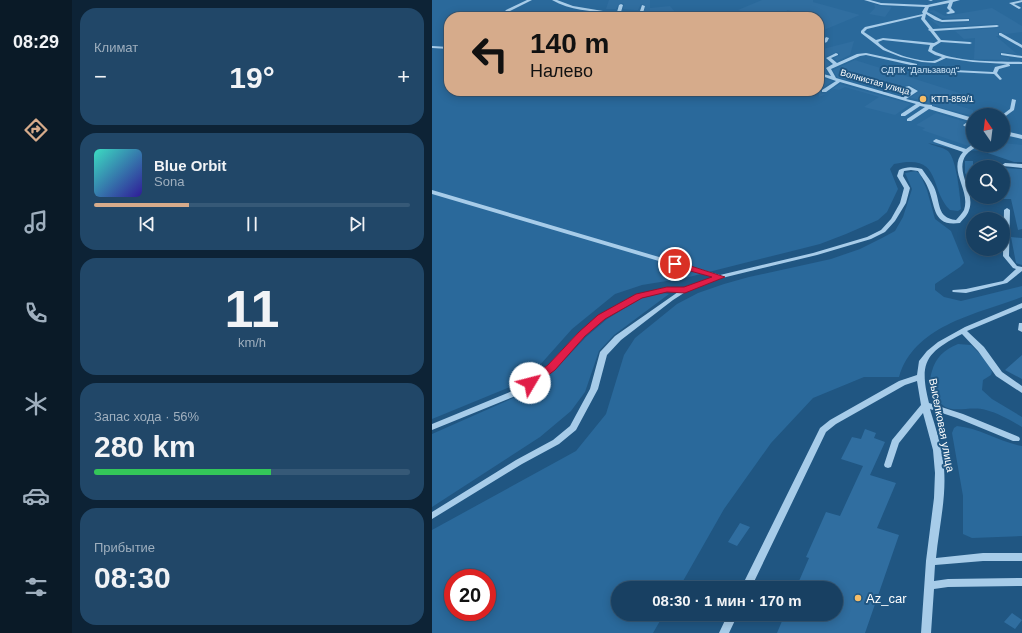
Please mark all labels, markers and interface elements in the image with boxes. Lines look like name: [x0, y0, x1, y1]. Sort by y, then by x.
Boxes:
icon: left: [464, 28, 516, 80]
text: 140 m: [530, 28, 609, 59]
text: 08:29: [13, 32, 59, 52]
text: Климат: [94, 40, 138, 55]
text: 19°: [229, 61, 275, 94]
text: Налево: [530, 61, 593, 81]
text: −: [94, 64, 107, 89]
text: +: [397, 64, 410, 89]
park label: СДПК "Дальзавод": [881, 65, 959, 75]
street label: Волнистая улица: [839, 67, 911, 97]
marker: КТП-859/1: [918, 94, 928, 104]
place label: КТП-859/1: [931, 94, 974, 104]
north arrow: [966, 108, 1010, 152]
map controls: [966, 108, 1010, 256]
icon: directions: [22, 116, 50, 144]
text: Blue Orbit: [154, 157, 227, 174]
button: search: [966, 160, 1010, 204]
text: Sona: [154, 174, 184, 189]
icon: music: [22, 208, 50, 236]
button: layers: [966, 212, 1010, 256]
icon: previous: [136, 213, 158, 235]
icon: pause: [241, 213, 263, 235]
icon: next: [346, 213, 368, 235]
pin: [658, 247, 692, 281]
icon: arrive: [664, 253, 686, 275]
text: 11: [225, 280, 279, 338]
icon: phone: [22, 299, 50, 327]
text: km/h: [238, 335, 266, 350]
position arrow: [509, 362, 551, 404]
street label: Выселковая улица: [927, 377, 957, 474]
icon: climate: [22, 390, 50, 418]
text: Запас хода · 56%: [94, 409, 199, 424]
text: 280 km: [94, 430, 196, 463]
icon: car: [22, 482, 50, 510]
text: Прибытие: [94, 540, 155, 555]
text: 08:30: [94, 561, 171, 594]
speed limit sign: 20: [444, 569, 496, 621]
icon: filters: [22, 573, 50, 601]
place label: Az_car: [866, 591, 907, 606]
text: 08:30 · 1 мин · 170 m: [652, 592, 802, 609]
marker: Az_car: [853, 593, 863, 603]

